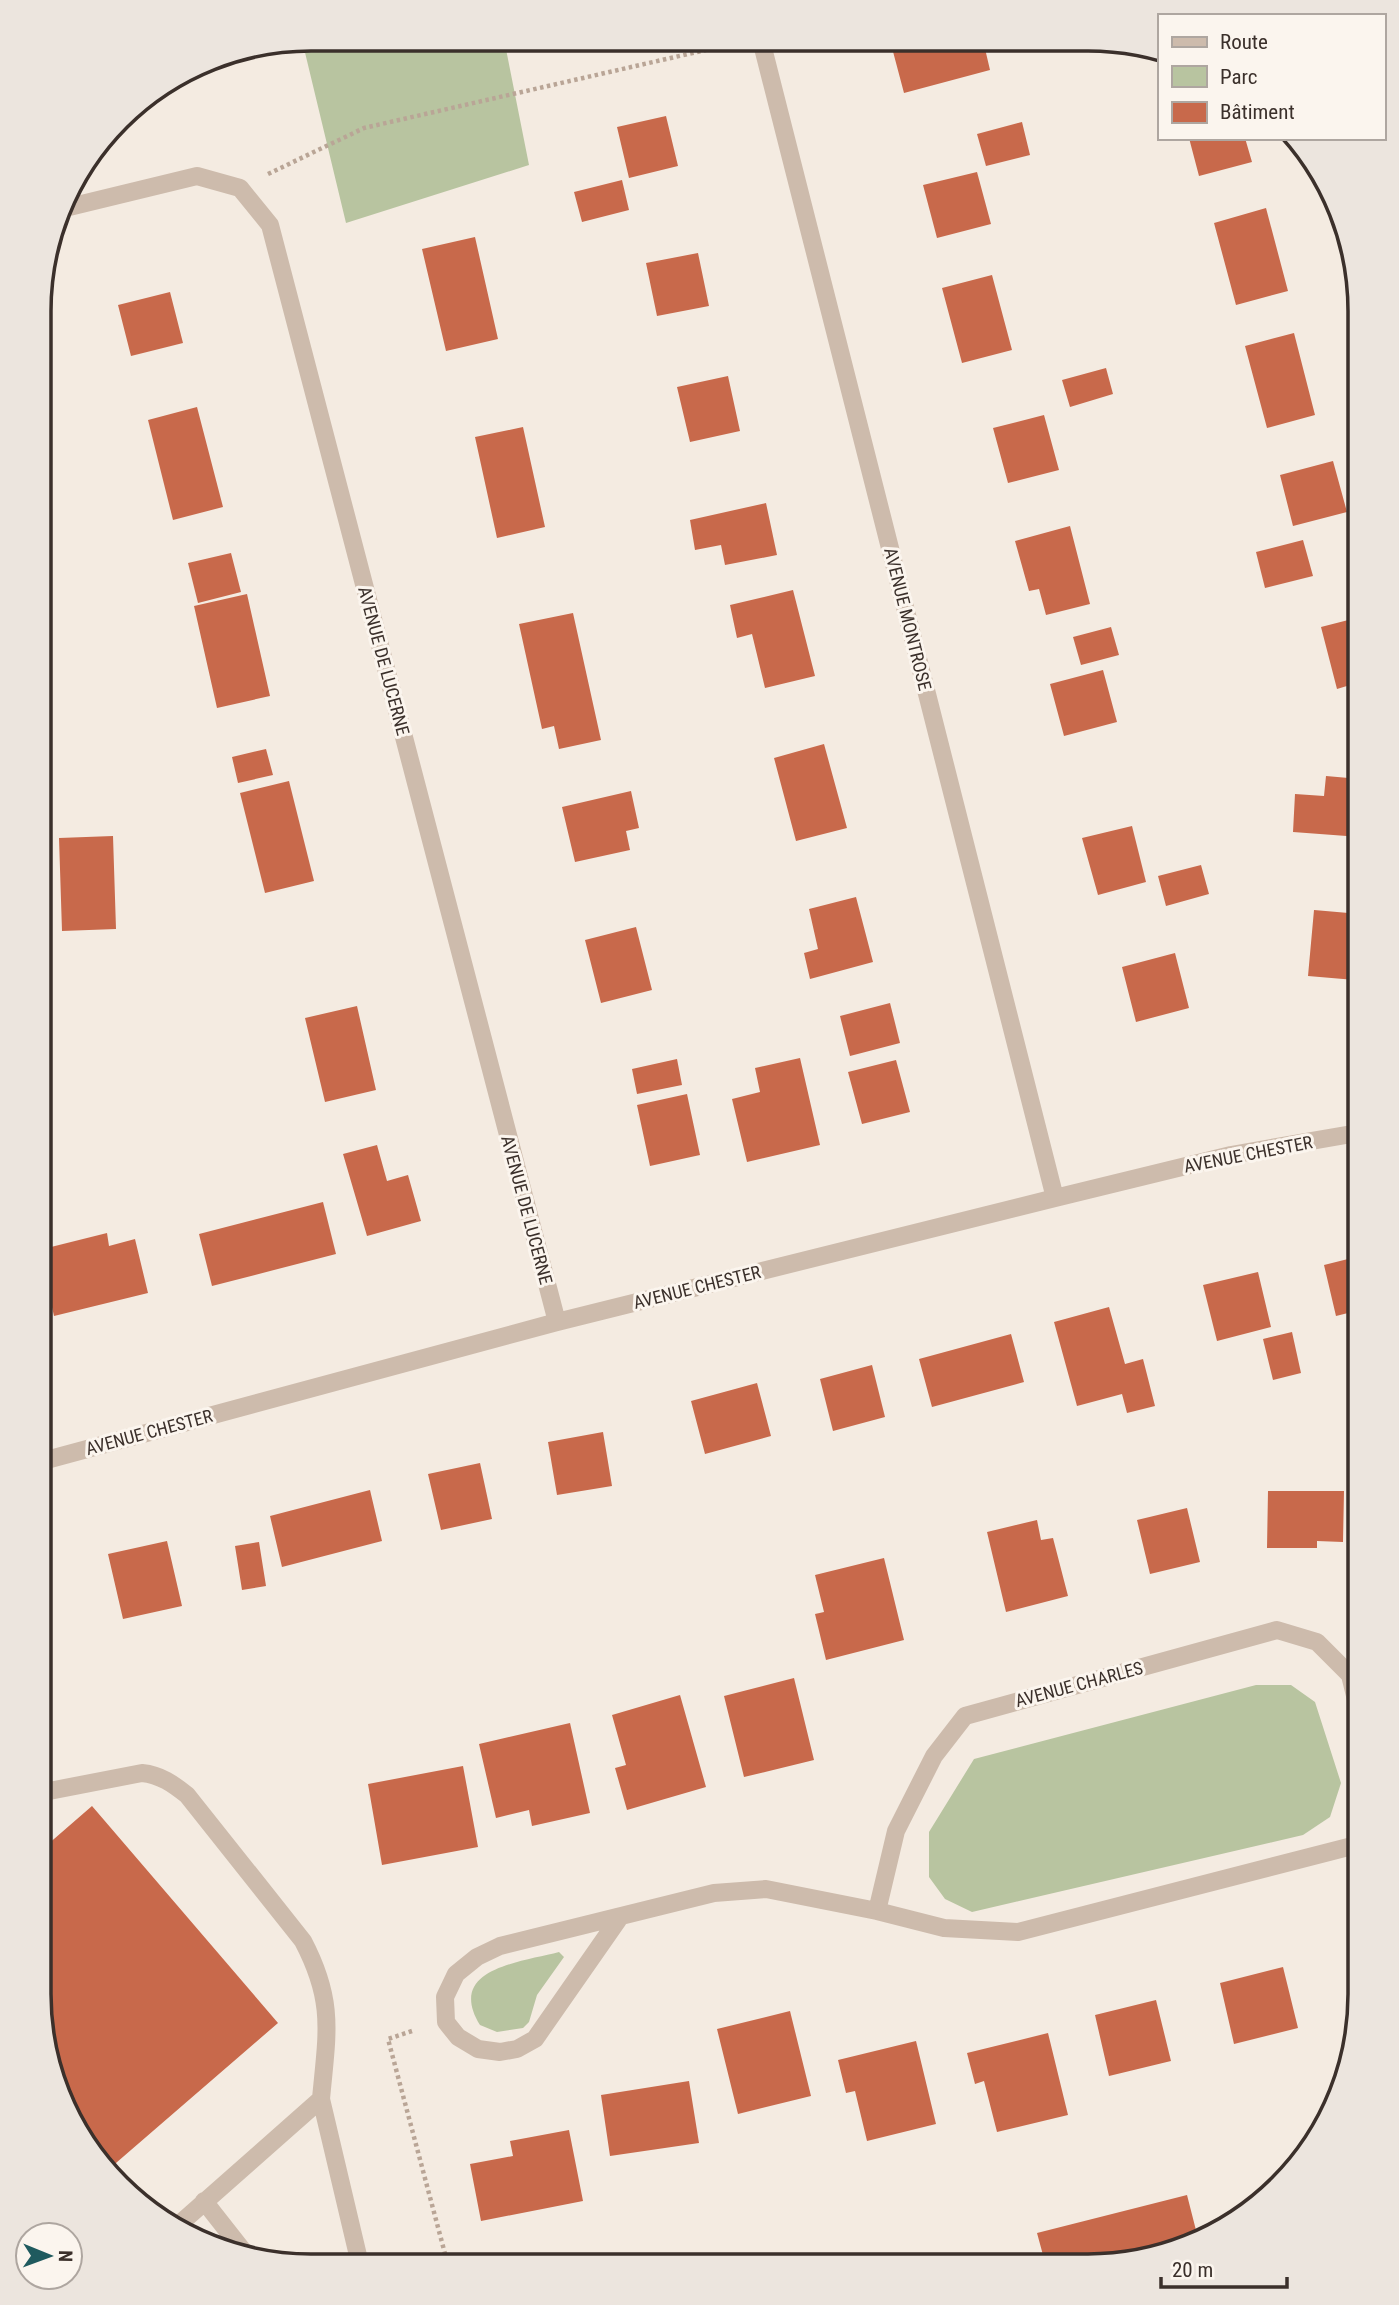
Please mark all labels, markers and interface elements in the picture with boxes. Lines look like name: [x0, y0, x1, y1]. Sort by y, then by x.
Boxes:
legend: [1158, 14, 1385, 140]
text: Route: [1220, 30, 1268, 54]
text: Parc: [1220, 65, 1258, 89]
text: Bâtiment: [1220, 100, 1295, 124]
street label: AVENUE MONTROSE: [880, 545, 936, 693]
street label: AVENUE DE LUCERNE: [354, 584, 414, 738]
street label: AVENUE CHESTER: [1182, 1131, 1314, 1177]
street label: AVENUE DE LUCERNE: [497, 1133, 557, 1287]
street label: AVENUE CHESTER: [631, 1261, 763, 1313]
street label: AVENUE CHESTER: [83, 1405, 215, 1459]
street label: AVENUE CHARLES: [1013, 1657, 1145, 1711]
north arrow: [14, 2221, 84, 2291]
scale bar: [1161, 2246, 1287, 2290]
text: N: [54, 2250, 77, 2262]
text: 20 m: [1172, 2258, 1213, 2282]

